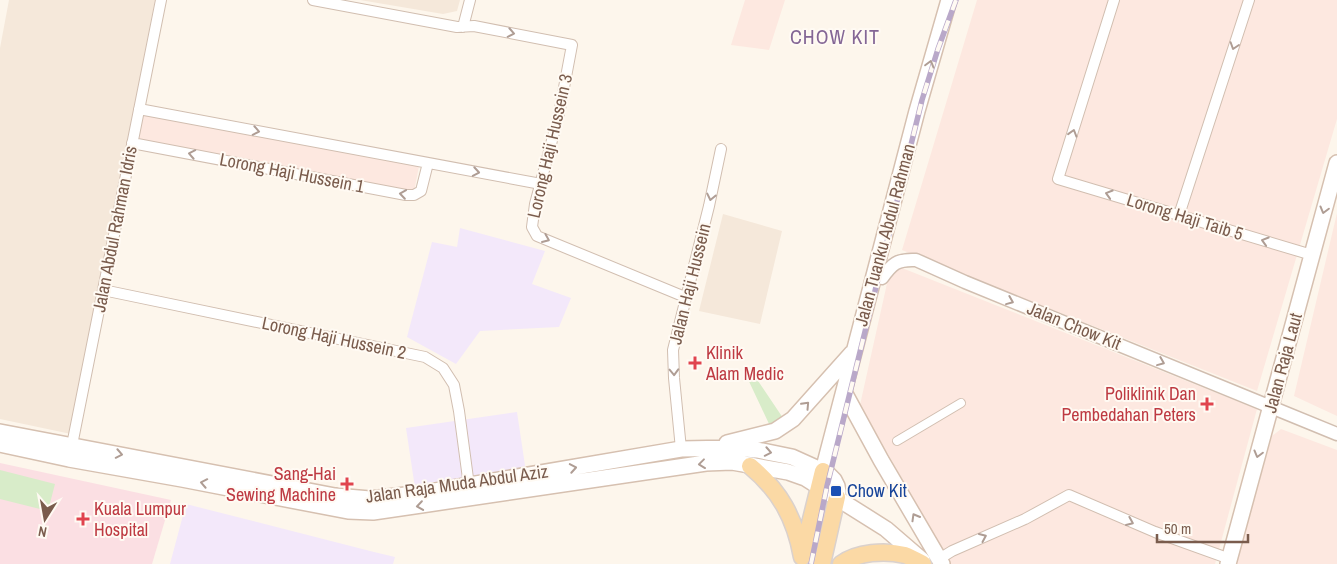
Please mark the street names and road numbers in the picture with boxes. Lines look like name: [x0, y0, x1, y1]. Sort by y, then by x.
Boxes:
street label: Lorong Haji Hussein 3: [521, 72, 578, 220]
street label: Jalan Tuanku Abdul Rahman: [848, 141, 921, 329]
street label: Jalan Abdul Rahman Idris: [86, 144, 143, 314]
street label: Lorong Haji Hussein 1: [218, 146, 367, 199]
street label: Lorong Haji Taib 5: [1124, 187, 1246, 246]
street label: Jalan Haji Hussein: [662, 221, 717, 347]
street label: Jalan Chow Kit: [1023, 295, 1125, 356]
street label: Lorong Haji Hussein 2: [260, 310, 409, 365]
street label: Jalan Raja Laut: [1257, 310, 1308, 416]
street label: Jalan Raja Muda Abdul Aziz: [364, 458, 550, 509]

